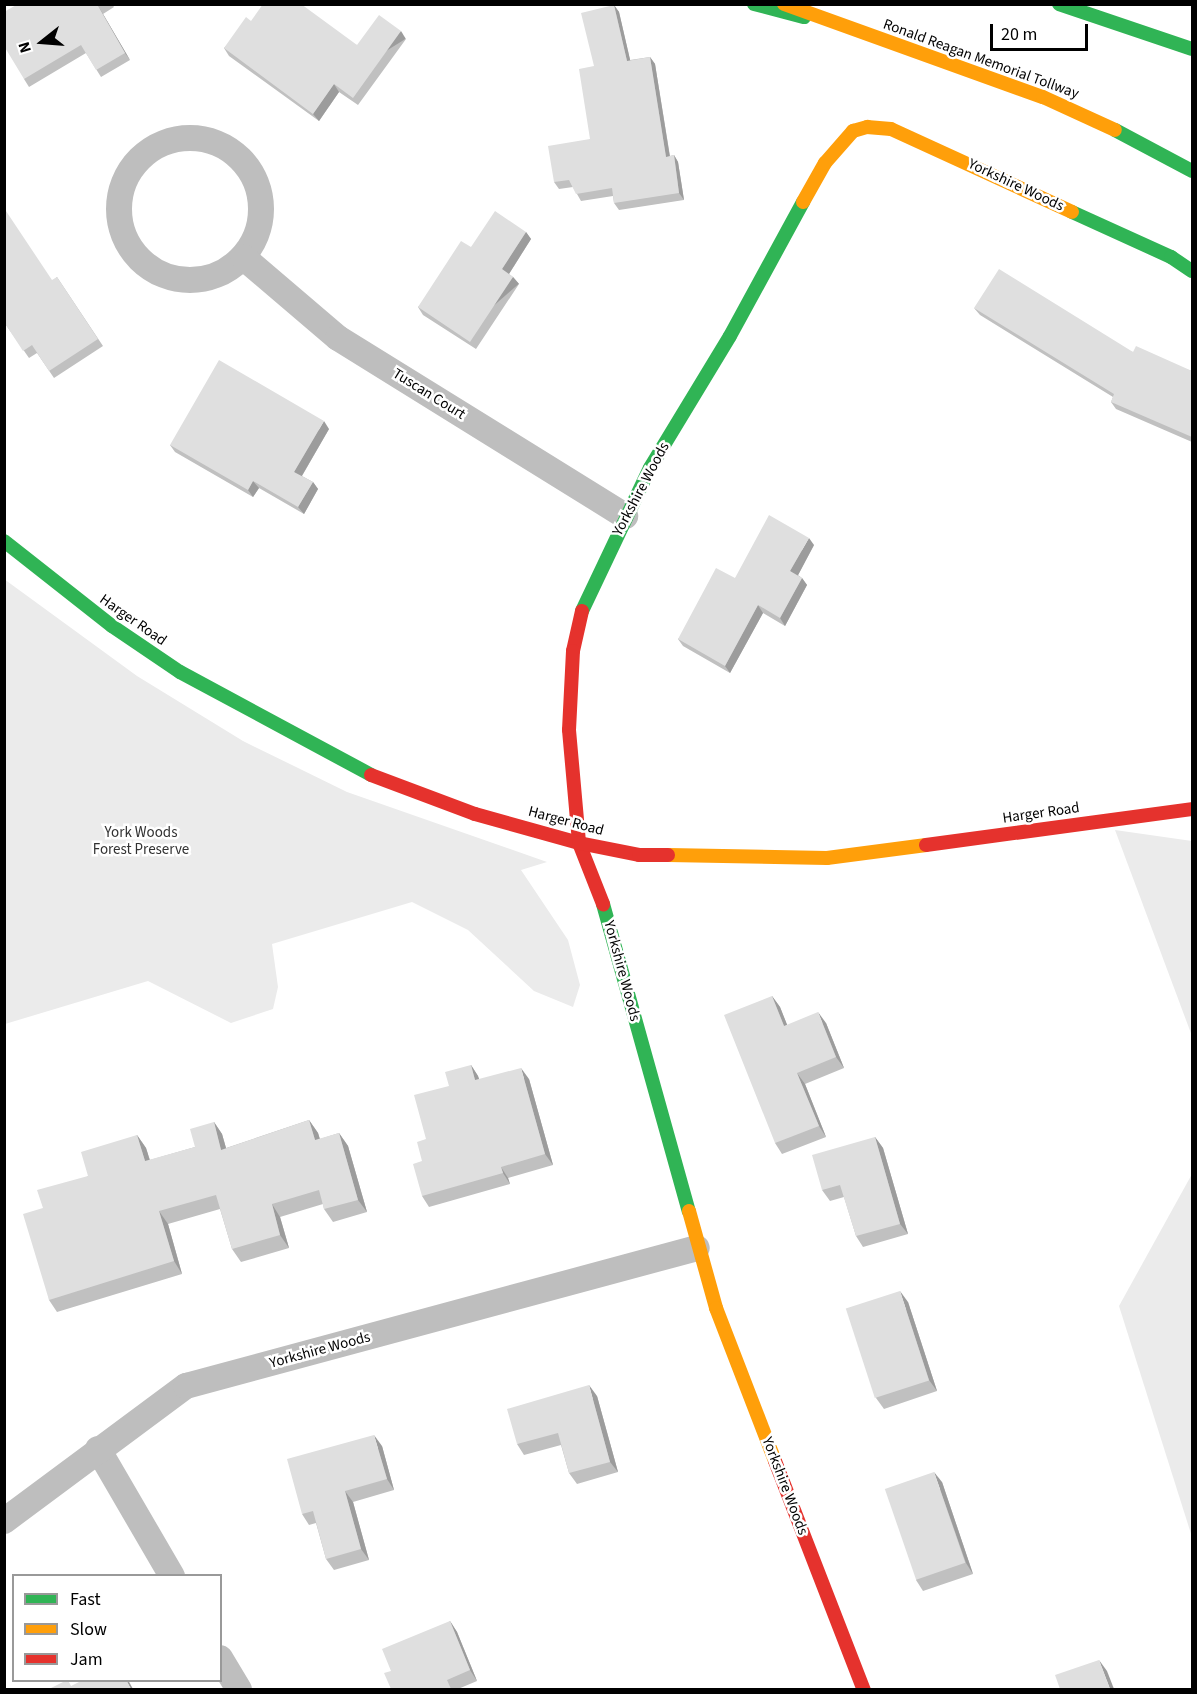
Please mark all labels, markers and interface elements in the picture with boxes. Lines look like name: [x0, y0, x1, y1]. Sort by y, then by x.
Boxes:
north arrow: [12, 12, 72, 72]
scale bar: [993, 12, 1090, 50]
street label: Ronald Reagan Memorial Tollway: [881, 15, 1081, 103]
text: 20 m: [1001, 22, 1037, 47]
text: N: [13, 39, 37, 56]
street label: Yorkshire Woods: [965, 155, 1067, 215]
street label: Tuscan Court: [389, 365, 469, 423]
street label: Yorkshire Woods: [609, 439, 673, 539]
street label: Harger Road: [96, 590, 170, 650]
street label: Harger Road: [1001, 799, 1081, 827]
street label: Harger Road: [526, 802, 606, 840]
park label: York Woods Forest Preserve: [93, 823, 189, 858]
street label: Yorkshire Woods: [600, 919, 644, 1023]
street label: Yorkshire Woods: [268, 1328, 372, 1372]
street label: Yorkshire Woods: [758, 1434, 812, 1538]
legend: [12, 1574, 222, 1682]
text: Fast: [70, 1587, 101, 1612]
text: Slow: [70, 1617, 107, 1642]
text: Jam: [70, 1647, 103, 1672]

